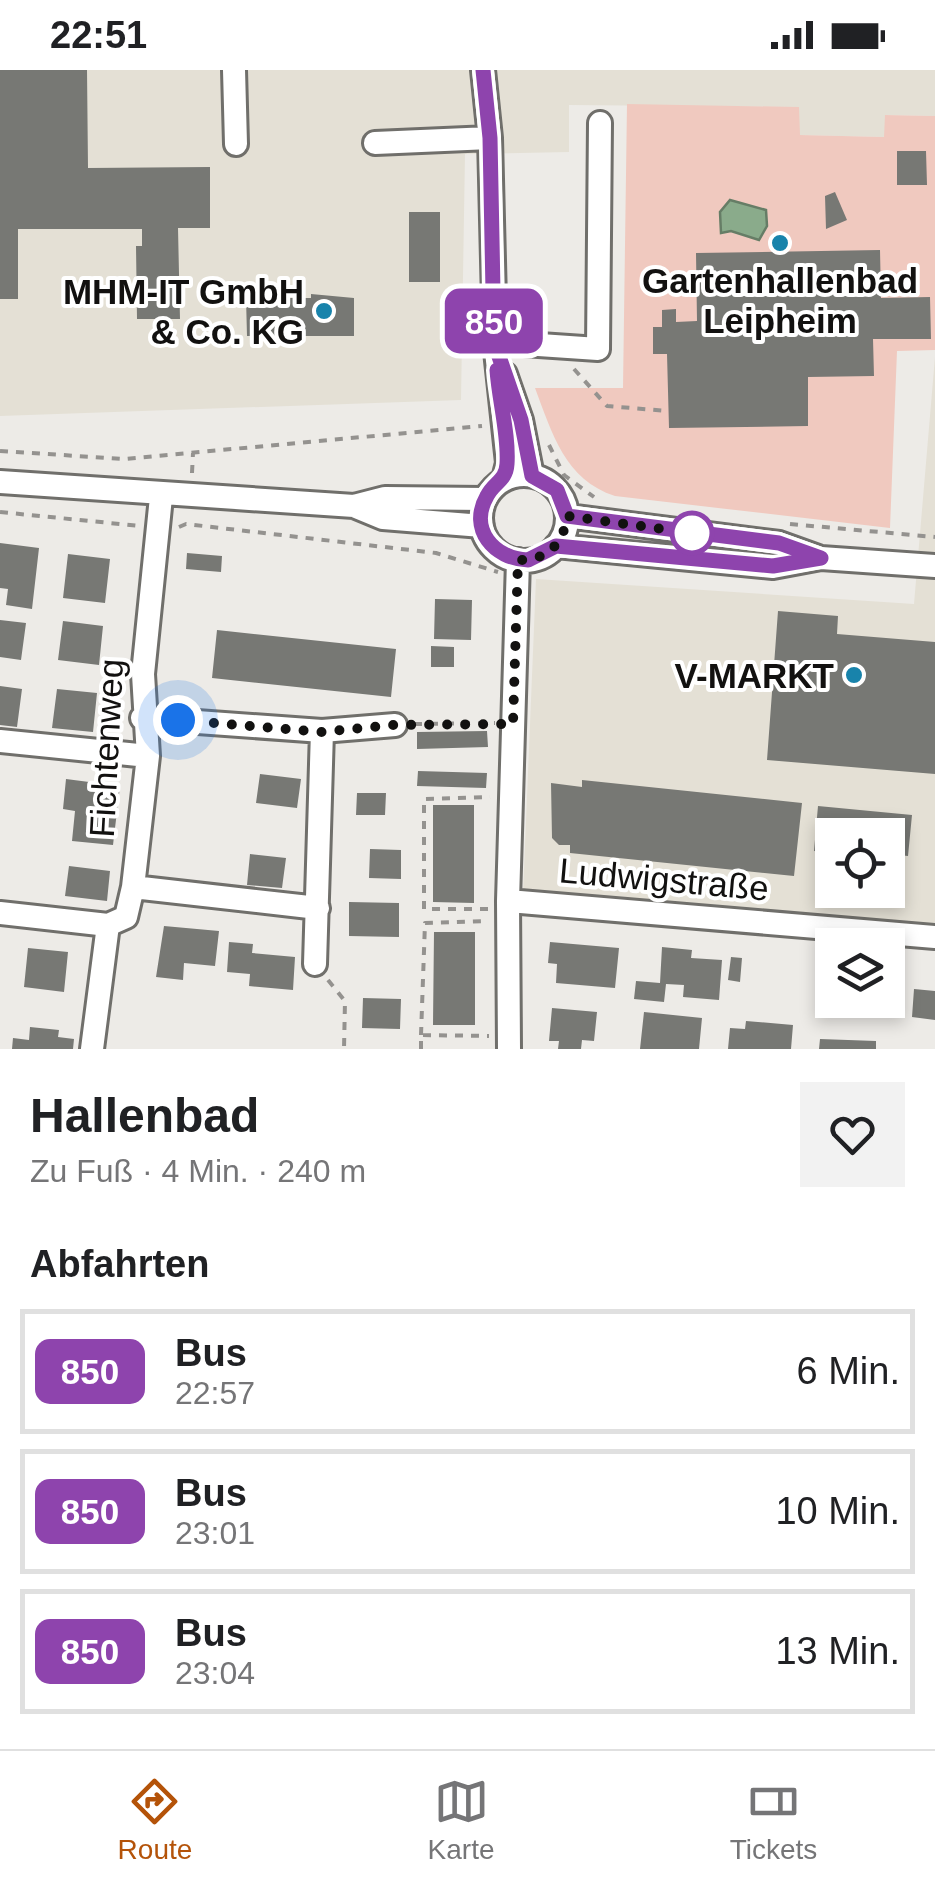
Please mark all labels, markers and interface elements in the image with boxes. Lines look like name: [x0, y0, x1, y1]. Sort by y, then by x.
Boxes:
text: 22:51: [50, 14, 147, 56]
marker: Gartenhallenbad Leipheim: [769, 232, 791, 254]
place label: Gartenhallenbad Leipheim: [642, 261, 918, 340]
place label: MHM-IT GmbH & Co. KG: [63, 272, 304, 351]
line badge: 850: [436, 288, 552, 354]
marker: MHM-IT GmbH & Co. KG: [313, 300, 335, 322]
text: 850: [465, 302, 523, 341]
unlabelled marker: [671, 512, 713, 554]
place label: V-MARKT: [675, 656, 834, 695]
street label: Fichtenweg: [82, 658, 130, 838]
marker: V-MARKT: [843, 664, 865, 686]
your location: [153, 695, 203, 745]
map controls: [815, 818, 905, 1018]
button: locate: [815, 818, 905, 908]
street label: Ludwigstraße: [558, 850, 770, 908]
button: layers: [815, 928, 905, 1018]
button: heart: [800, 1082, 905, 1187]
text: Hallenbad: [30, 1089, 259, 1142]
text: Zu Fuß · 4 Min. · 240 m: [30, 1153, 366, 1189]
text: Abfahrten: [30, 1243, 209, 1285]
text: Bus: [175, 1332, 247, 1374]
text: 6 Min.: [797, 1350, 900, 1392]
text: 850: [61, 1352, 119, 1391]
text: 22:57: [175, 1375, 255, 1411]
text: Bus: [175, 1472, 247, 1514]
text: 10 Min.: [775, 1490, 900, 1532]
text: 850: [61, 1492, 119, 1531]
text: 23:01: [175, 1515, 255, 1551]
text: Bus: [175, 1612, 247, 1654]
text: 13 Min.: [775, 1630, 900, 1672]
text: 850: [61, 1632, 119, 1671]
text: 23:04: [175, 1655, 255, 1691]
tab: Route: [118, 1774, 192, 1866]
tab: Karte: [428, 1774, 495, 1866]
tab: Tickets: [730, 1774, 817, 1866]

